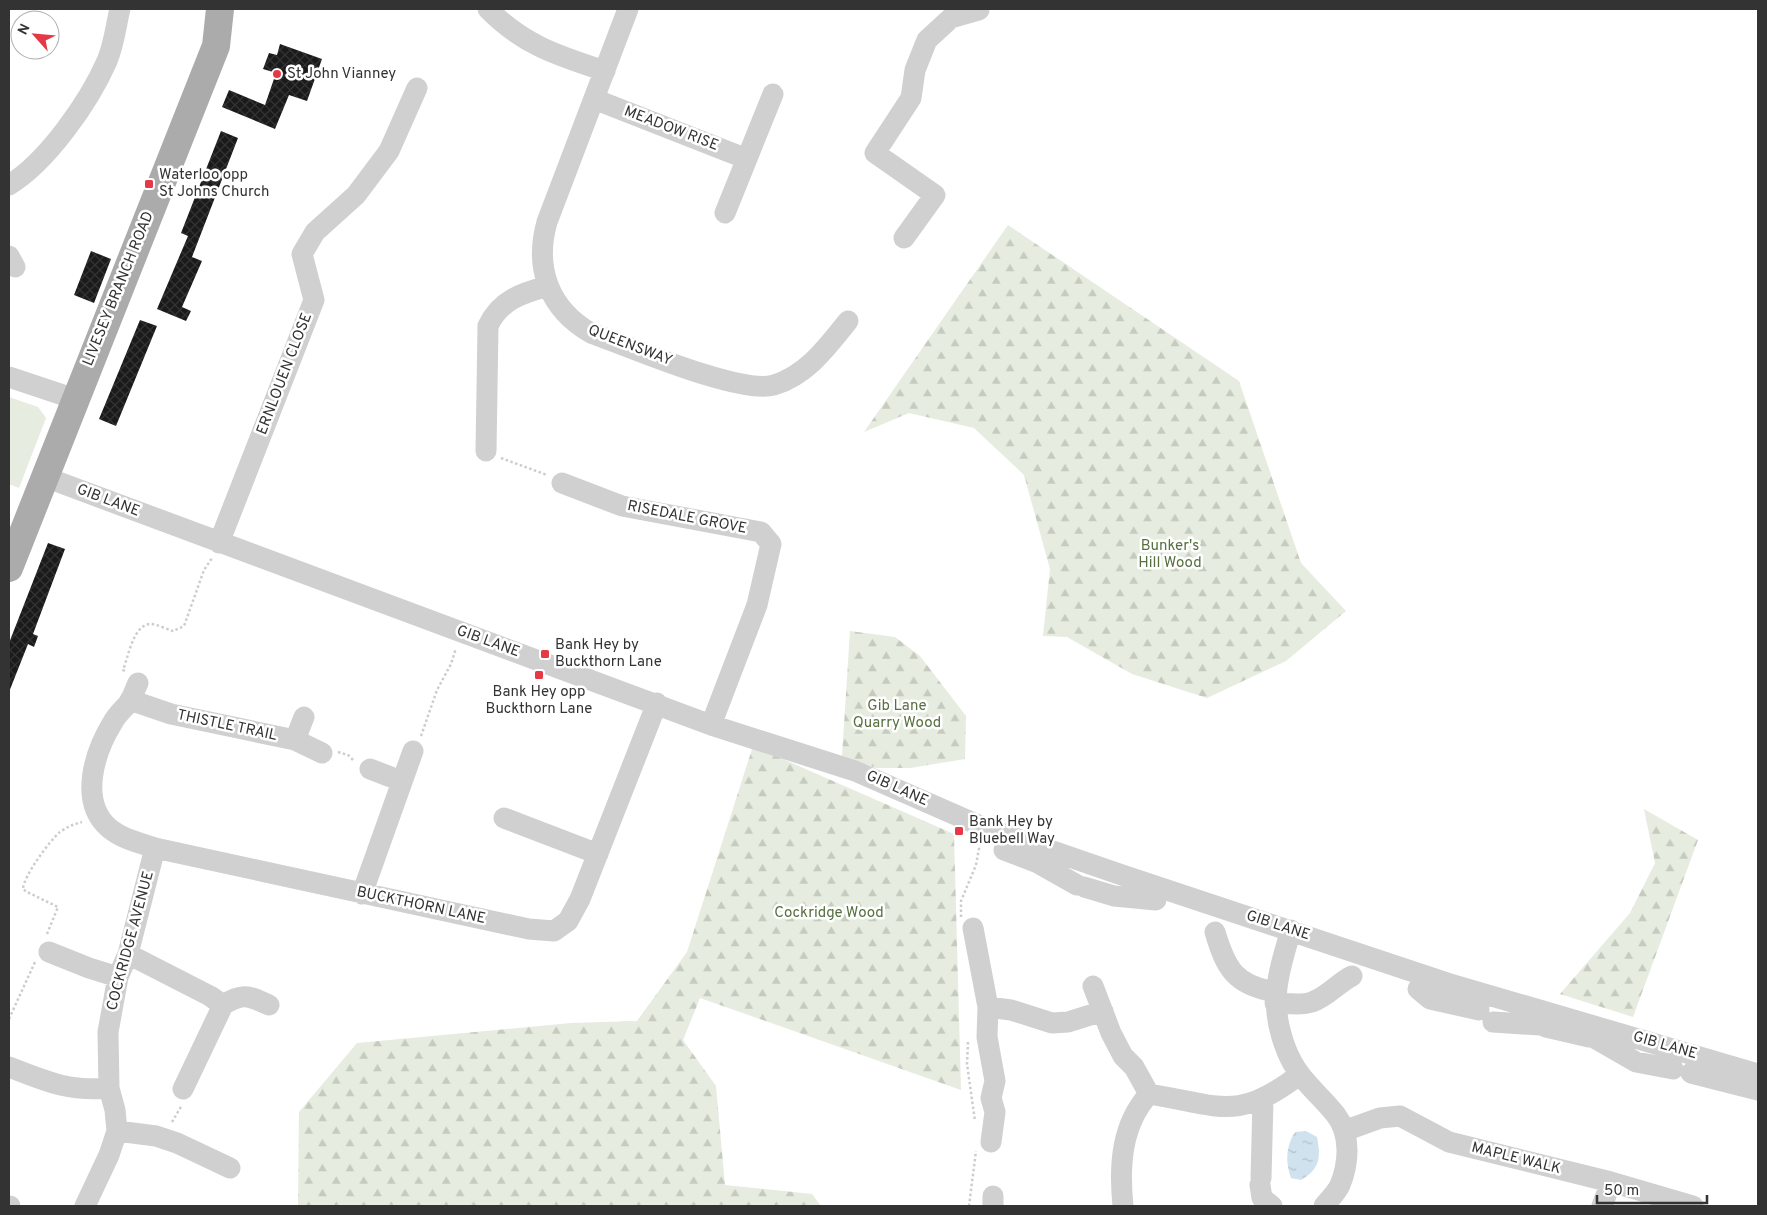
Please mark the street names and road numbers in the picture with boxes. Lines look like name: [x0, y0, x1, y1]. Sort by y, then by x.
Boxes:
street label: MEADOW RISE: [621, 102, 721, 156]
street label: LIVESEY BRANCH ROAD: [79, 209, 159, 369]
street label: ERNLOUEN CLOSE: [253, 310, 317, 438]
street label: QUEENSWAY: [585, 321, 675, 371]
street label: GIB LANE: [74, 480, 142, 522]
street label: RISEDALE GROVE: [626, 497, 748, 539]
street label: GIB LANE: [454, 622, 522, 662]
street label: THISTLE TRAIL: [175, 706, 279, 746]
street label: GIB LANE: [863, 767, 931, 811]
street label: COCKRIDGE AVENUE: [103, 869, 159, 1013]
street label: BUCKTHORN LANE: [355, 883, 487, 929]
street label: GIB LANE: [1244, 907, 1312, 945]
street label: GIB LANE: [1631, 1028, 1699, 1064]
street label: MAPLE WALK: [1469, 1139, 1563, 1179]

